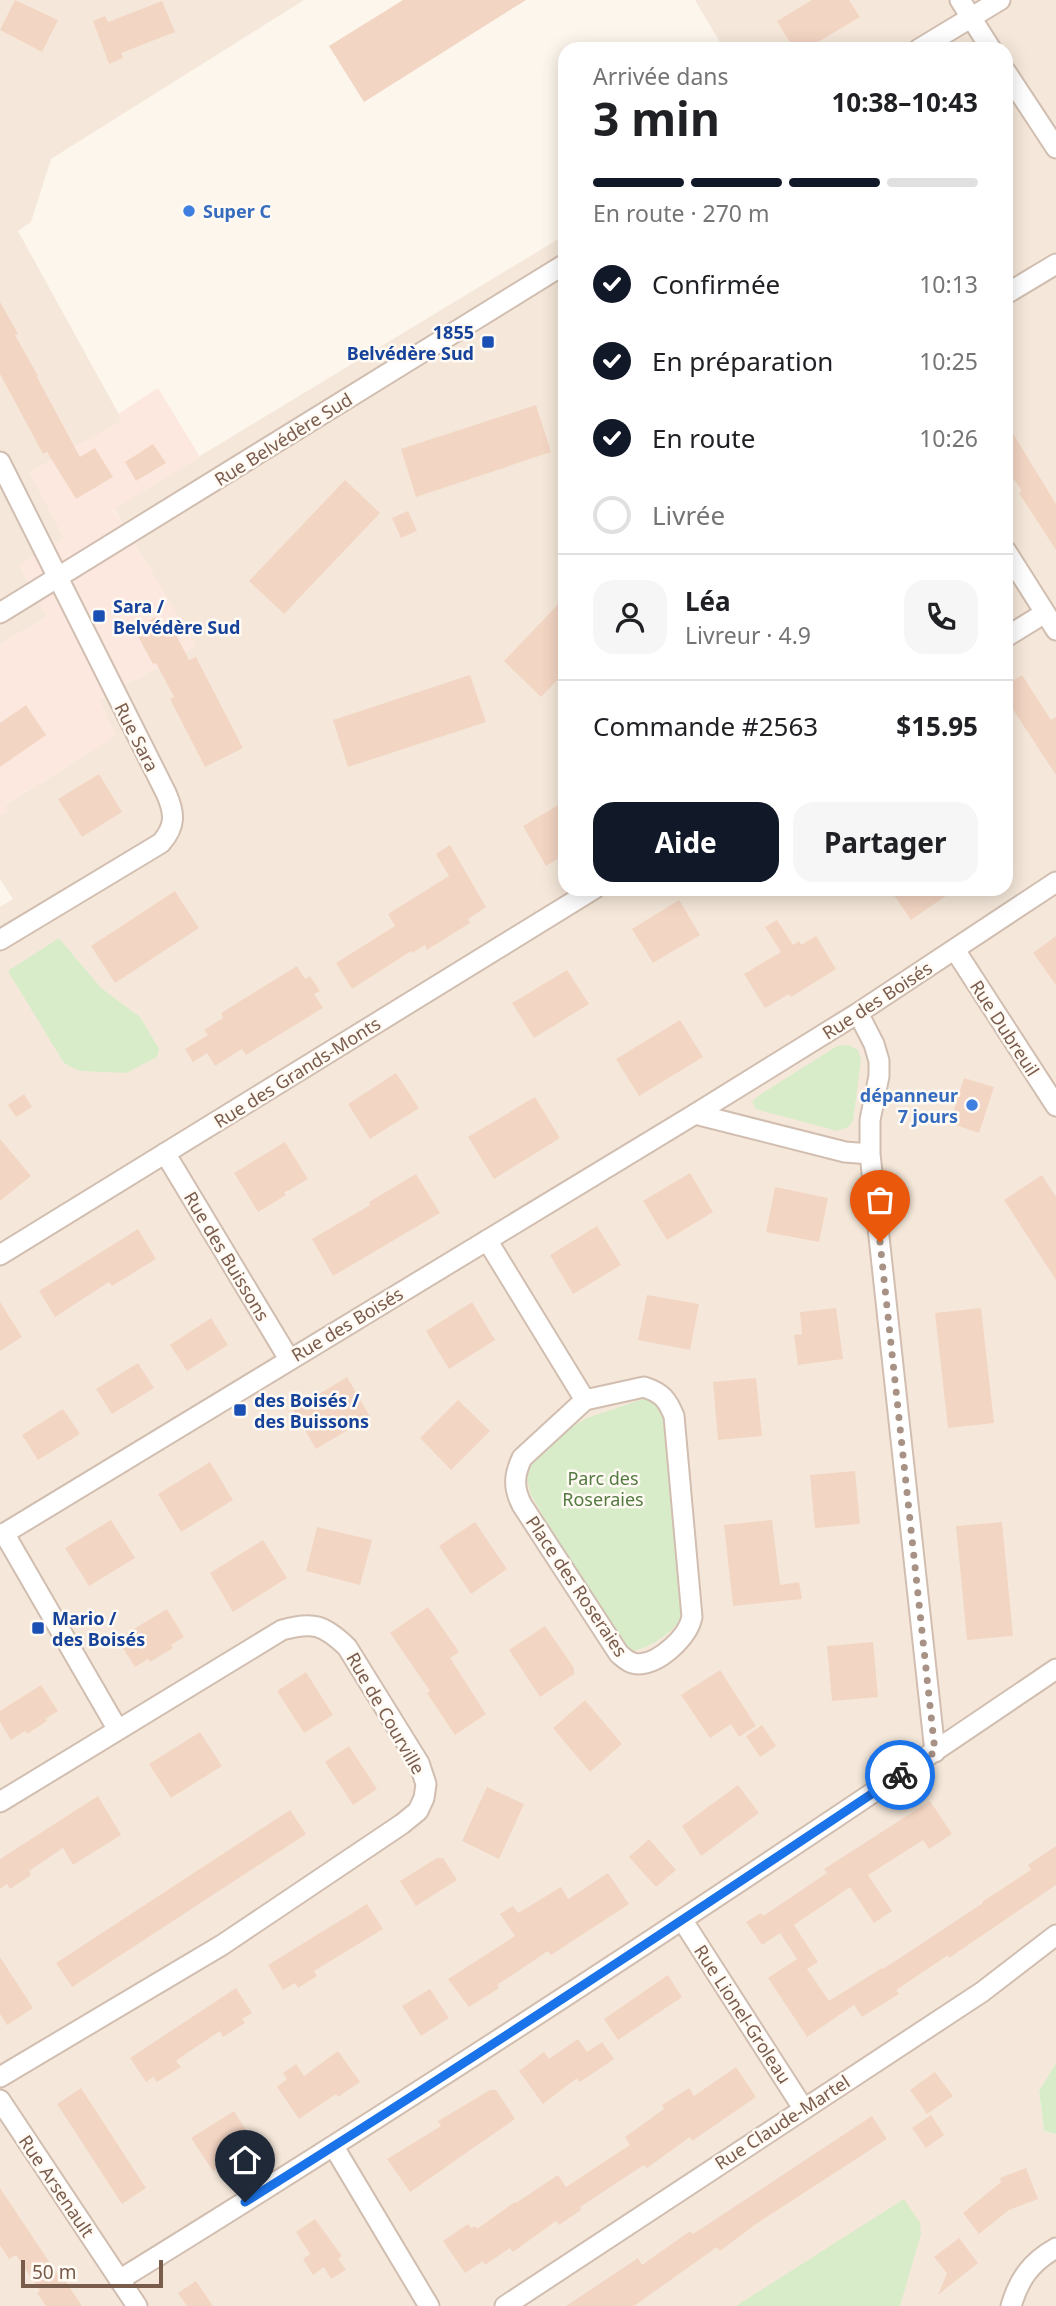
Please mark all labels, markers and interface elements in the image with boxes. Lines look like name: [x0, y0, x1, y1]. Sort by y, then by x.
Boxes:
text: Arrivée dans: [593, 60, 729, 92]
text: 10:38–10:43: [831, 84, 978, 120]
text: 3 min: [593, 87, 720, 149]
text: En route · 270 m: [593, 197, 770, 229]
place label: Super C: [203, 199, 271, 223]
marker: Super C: [181, 203, 197, 219]
icon: check: [593, 265, 631, 303]
text: Confirmée: [652, 266, 780, 302]
text: 10:13: [919, 268, 978, 300]
place label: 1855 Belvédère Sud: [347, 320, 474, 365]
marker: 1855 Belvédère Sud: [480, 334, 496, 350]
icon: check: [593, 342, 631, 380]
text: En préparation: [652, 343, 833, 379]
text: 10:25: [919, 345, 978, 377]
street label: Rue Belvédère Sud: [210, 387, 356, 491]
icon: check: [593, 419, 631, 457]
text: En route: [652, 420, 755, 456]
text: 10:26: [919, 422, 978, 454]
text: Livrée: [652, 497, 725, 533]
button: person: [593, 580, 667, 654]
button: phone: [904, 580, 978, 654]
text: Léa: [685, 583, 731, 619]
place label: Sara / Belvédère Sud: [113, 594, 240, 639]
marker: Sara / Belvédère Sud: [91, 608, 107, 624]
text: Livreur · 4.9: [685, 619, 811, 651]
street label: Rue Sara: [109, 698, 165, 776]
text: Commande #2563: [593, 708, 818, 744]
text: $15.95: [896, 708, 978, 744]
button: Aide: [593, 802, 779, 882]
button: Partager: [793, 802, 978, 882]
street label: Rue des Boisés: [817, 956, 937, 1044]
street label: Rue Dubreuil: [965, 975, 1045, 1081]
street label: Rue des Grands-Monts: [209, 1011, 385, 1133]
place label: dépanneur 7 jours: [860, 1083, 958, 1128]
marker: dépanneur 7 jours: [964, 1097, 980, 1113]
pin: [850, 1170, 910, 1242]
icon: bag: [861, 1181, 899, 1219]
street label: Rue des Buissons: [179, 1187, 275, 1325]
street label: Rue des Boisés: [287, 1281, 407, 1367]
place label: des Boisés / des Buissons: [254, 1388, 369, 1433]
marker: des Boisés / des Buissons: [232, 1402, 248, 1418]
park label: Parc des Roseraies: [562, 1466, 644, 1511]
street label: Place des Roseraies: [521, 1511, 633, 1661]
place label: Mario / des Boisés: [52, 1606, 145, 1651]
marker: Mario / des Boisés: [30, 1620, 46, 1636]
street label: Rue de Courville: [341, 1648, 431, 1778]
courier: [865, 1740, 935, 1810]
icon: bike: [881, 1756, 919, 1794]
street label: Rue Lionel-Groleau: [689, 1940, 797, 2088]
street label: Rue Claude-Martel: [710, 2069, 854, 2175]
street label: Rue Arsenault: [14, 2130, 100, 2242]
pin: [215, 2130, 275, 2202]
icon: home: [226, 2141, 264, 2179]
scale bar: [21, 2257, 163, 2289]
text: 50 m: [32, 2259, 76, 2285]

